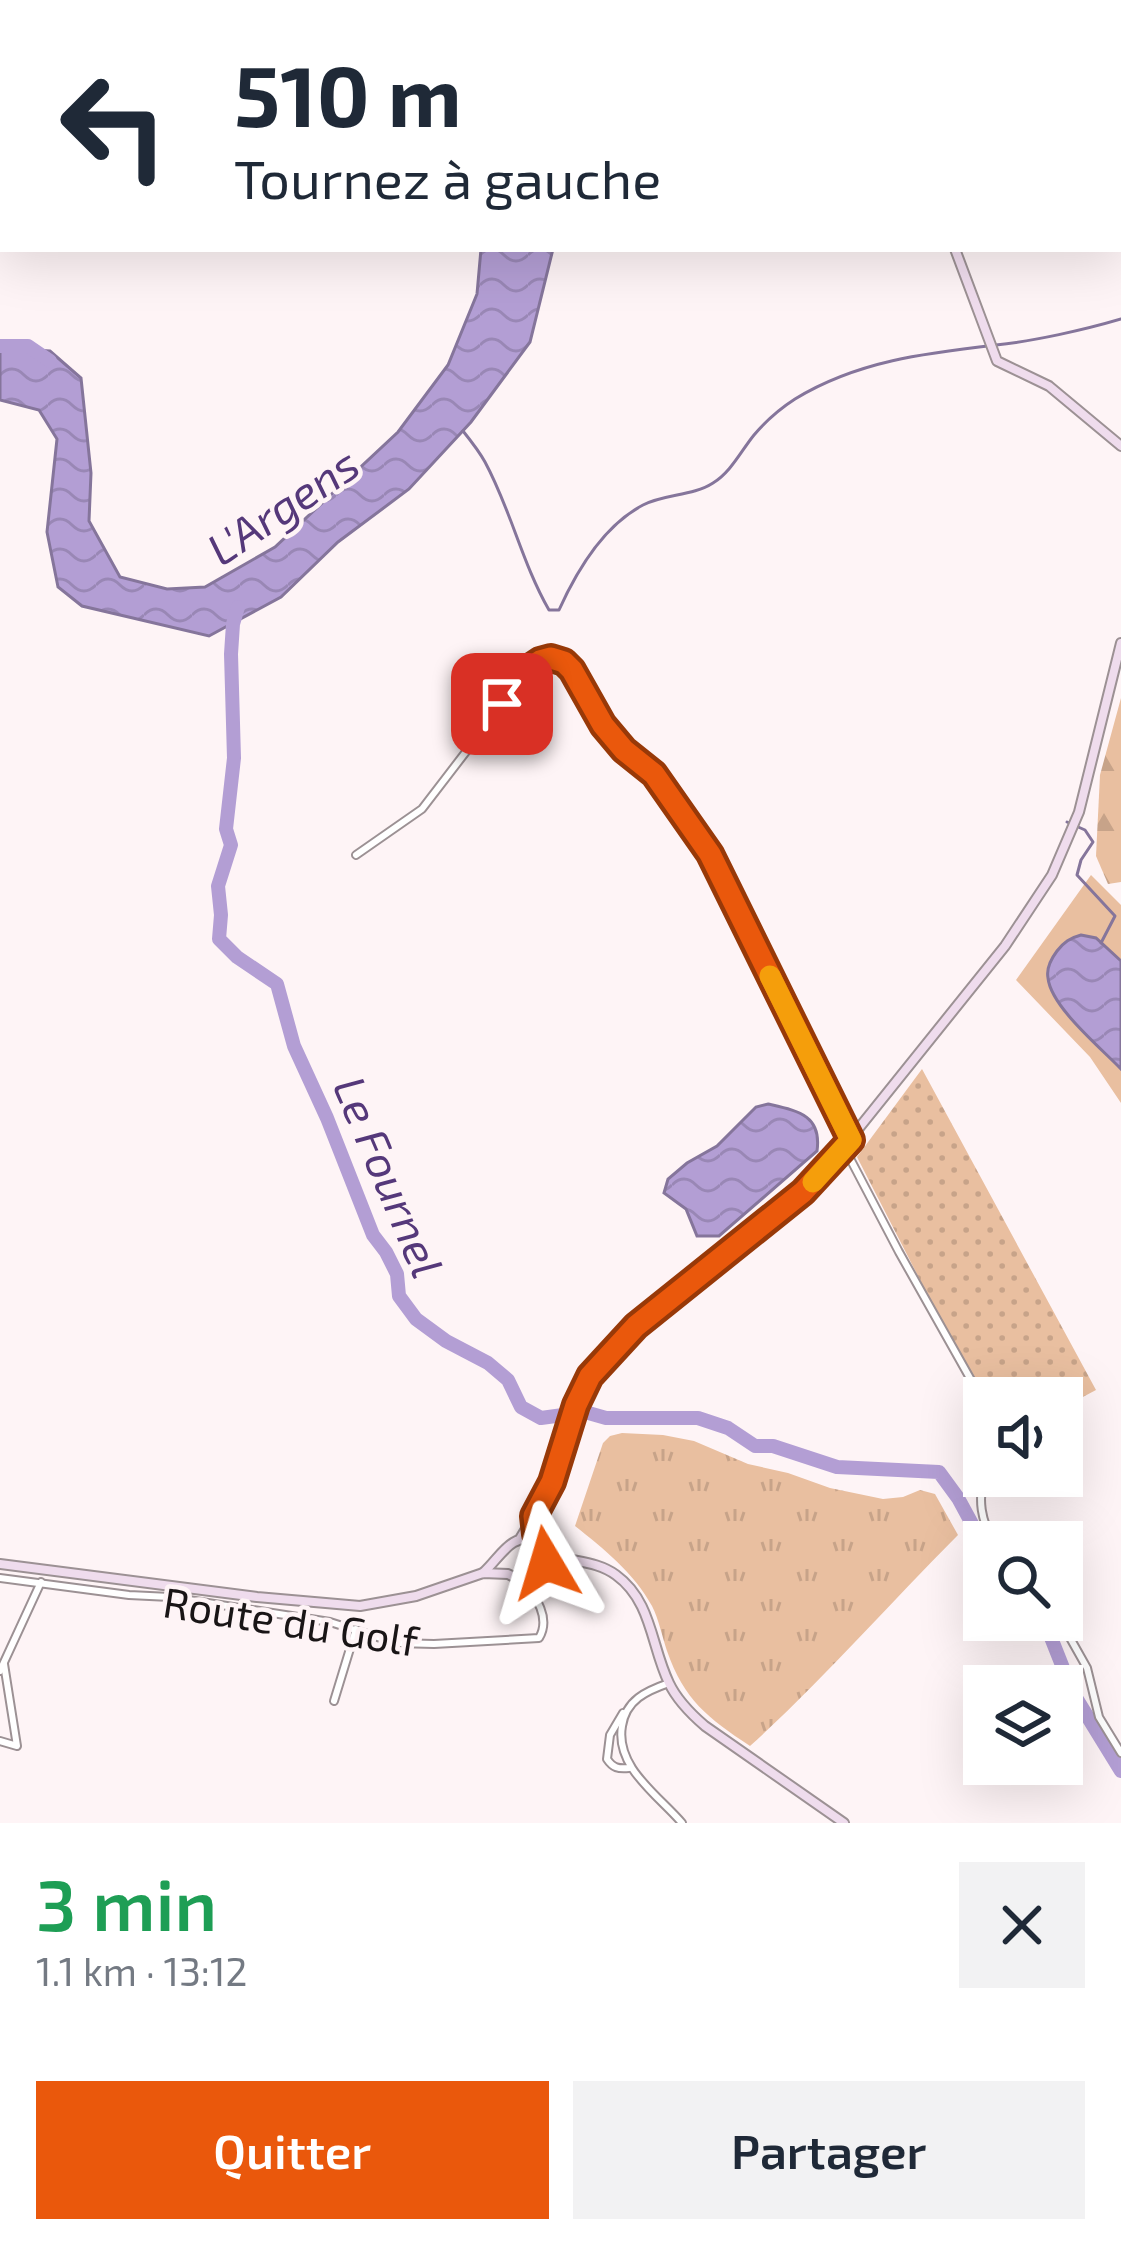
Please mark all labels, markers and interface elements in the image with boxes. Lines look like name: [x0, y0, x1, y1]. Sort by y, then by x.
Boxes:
text: 510 m: [234, 43, 462, 144]
icon: left: [36, 48, 192, 204]
text: Tournez à gauche: [234, 145, 661, 210]
water label: L'Argens: [196, 435, 368, 575]
pin: [451, 653, 553, 755]
icon: arrive: [469, 671, 535, 737]
water label: Le Fournel: [324, 1068, 456, 1284]
map controls: [963, 1377, 1083, 1785]
button: sound: [963, 1377, 1083, 1497]
position arrow: [483, 1500, 609, 1626]
button: search: [963, 1521, 1083, 1641]
street label: Route du Golf: [160, 1575, 423, 1665]
button: layers: [963, 1665, 1083, 1785]
text: 3 min: [36, 1859, 217, 1945]
button: close: [959, 1862, 1085, 1988]
text: 1.1 km · 13:12: [36, 1947, 247, 1994]
button: Quitter: [36, 2081, 549, 2219]
button: Partager: [573, 2081, 1085, 2219]

